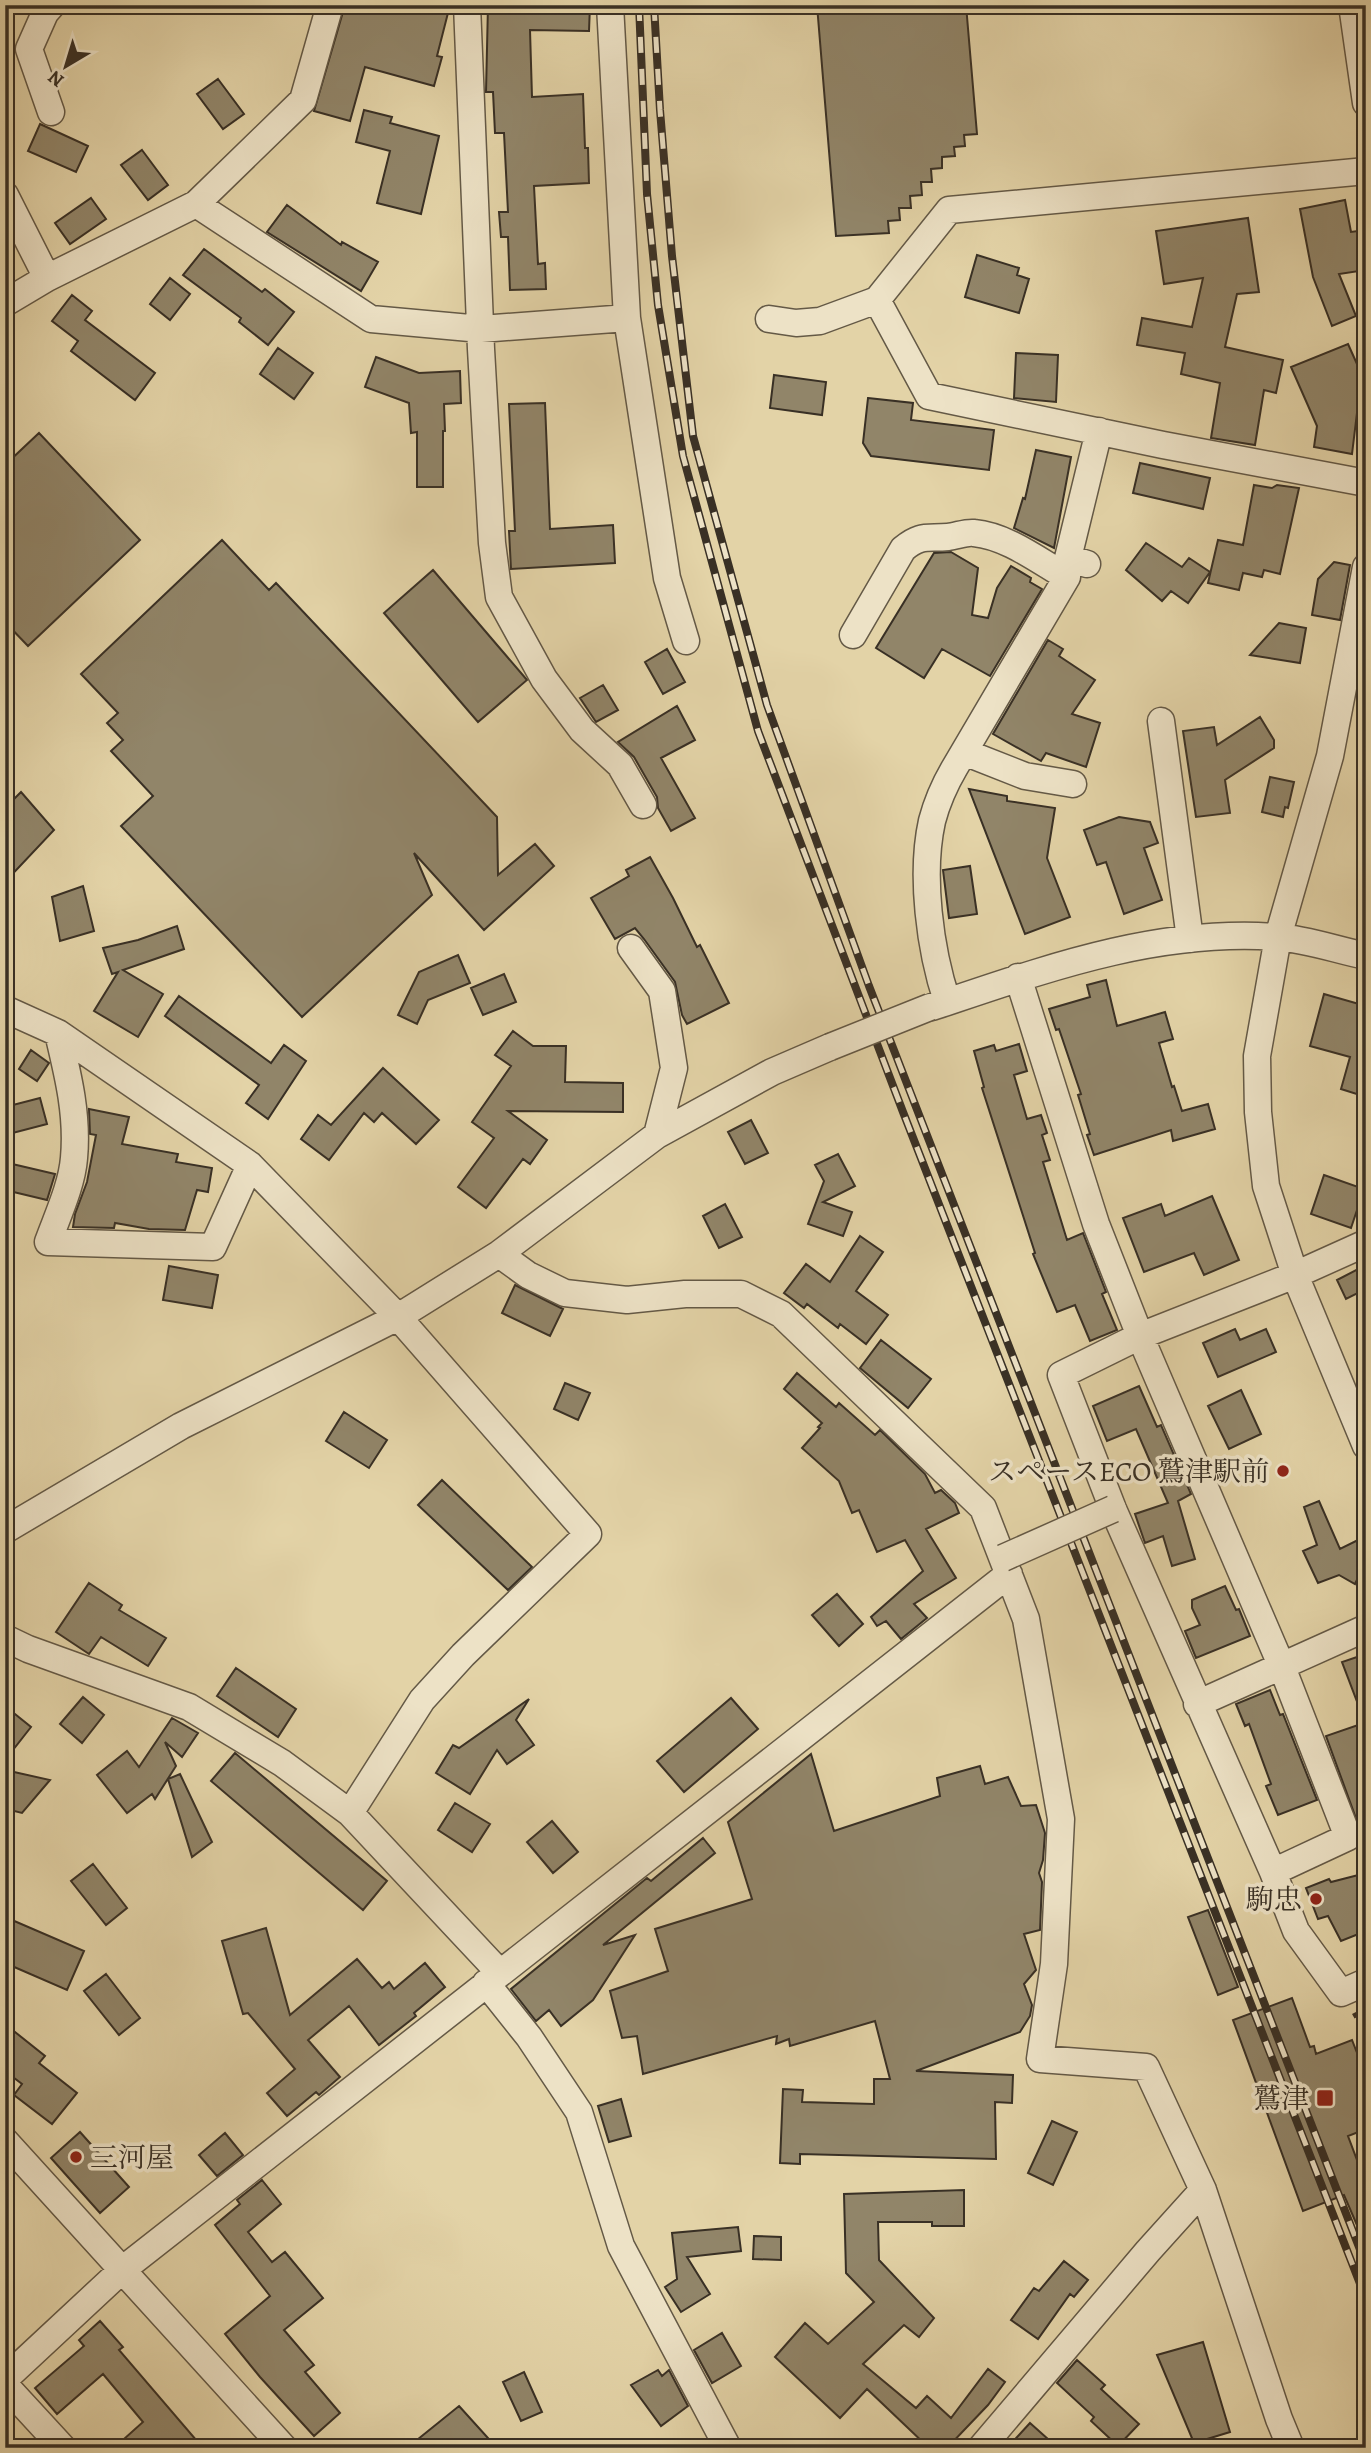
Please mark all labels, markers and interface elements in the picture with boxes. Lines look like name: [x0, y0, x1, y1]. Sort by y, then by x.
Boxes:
north arrow: [32, 32, 102, 102]
text: N: [43, 64, 70, 93]
place label: スペースECO 鷲津駅前: [988, 1453, 1269, 1491]
marker: スペースECO 鷲津駅前: [1275, 1463, 1291, 1479]
place label: 駒忠: [1246, 1881, 1302, 1919]
marker: 駒忠: [1308, 1891, 1324, 1907]
place label: 鷲津: [1253, 2080, 1309, 2118]
marker: 鷲津: [1315, 2088, 1335, 2108]
place label: 三河屋: [90, 2139, 174, 2177]
marker: 三河屋: [68, 2149, 84, 2165]

